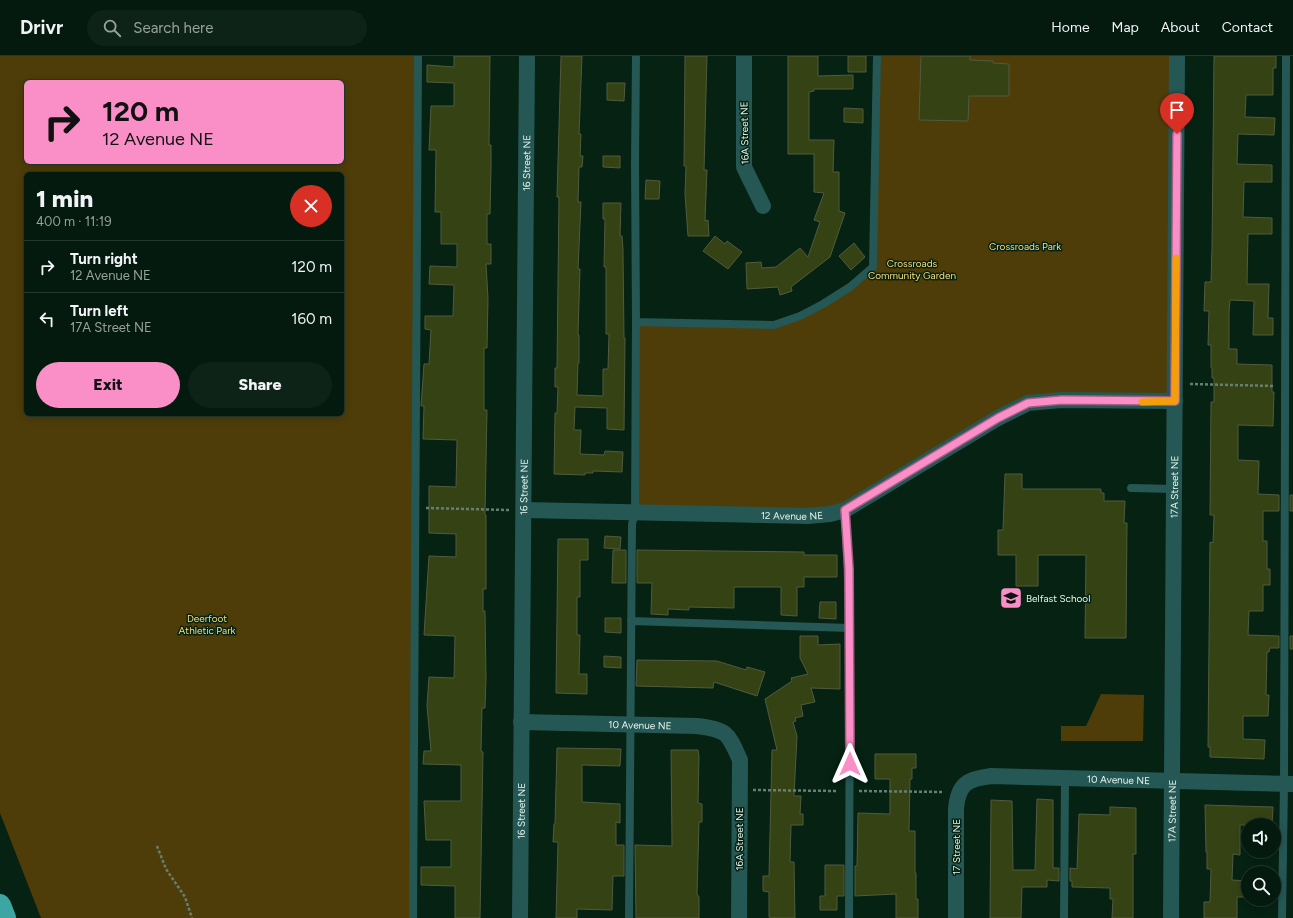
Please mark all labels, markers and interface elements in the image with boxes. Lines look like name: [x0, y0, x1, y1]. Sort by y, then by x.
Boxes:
search box: [87, 10, 367, 46]
text: Drivr: [20, 16, 63, 39]
icon: search: [101, 17, 123, 39]
text: Search here: [133, 19, 213, 37]
text: Home: [1051, 19, 1090, 36]
text: Map: [1112, 19, 1139, 36]
text: About: [1161, 19, 1200, 36]
text: Contact: [1222, 19, 1273, 36]
pin: [1160, 93, 1194, 134]
text: 120 m: [102, 94, 179, 128]
icon: right: [36, 96, 88, 148]
icon: arrive: [1166, 99, 1188, 121]
street label: 16A Street NE: [737, 101, 752, 165]
text: 12 Avenue NE: [102, 128, 214, 150]
street label: 16 Street NE: [520, 135, 533, 191]
text: 1 min: [36, 184, 93, 213]
button: close: [290, 185, 332, 227]
text: 400 m · 11:19: [36, 214, 112, 229]
park label: Crossroads Park: [989, 240, 1061, 253]
text: Turn right: [70, 250, 138, 268]
icon: right: [36, 256, 58, 278]
park label: Crossroads Community Garden: [868, 257, 956, 282]
text: 120 m: [291, 258, 332, 276]
text: 12 Avenue NE: [70, 268, 151, 283]
text: Turn left: [70, 302, 128, 320]
icon: left: [36, 308, 58, 330]
text: 160 m: [291, 310, 332, 328]
text: 17A Street NE: [70, 320, 152, 335]
button: Exit: [36, 362, 180, 408]
button: Share: [188, 362, 332, 408]
street label: 17A Street NE: [1168, 455, 1181, 519]
street label: 16 Street NE: [517, 459, 531, 515]
street label: 12 Avenue NE: [761, 509, 824, 523]
school or university icon: Belfast School: [998, 585, 1024, 611]
place label: Belfast School: [1026, 592, 1090, 605]
park label: Deerfoot Athletic Park: [179, 612, 236, 637]
street label: 10 Avenue NE: [608, 718, 672, 732]
position arrow: [829, 743, 871, 785]
street label: 10 Avenue NE: [1087, 773, 1150, 787]
street label: 17A Street NE: [1166, 779, 1179, 843]
street label: 16 Street NE: [515, 783, 528, 839]
street label: 16A Street NE: [733, 807, 746, 871]
map controls: [1241, 818, 1281, 906]
button: sound: [1241, 818, 1281, 858]
street label: 17 Street NE: [950, 819, 963, 875]
button: search: [1241, 866, 1281, 906]

